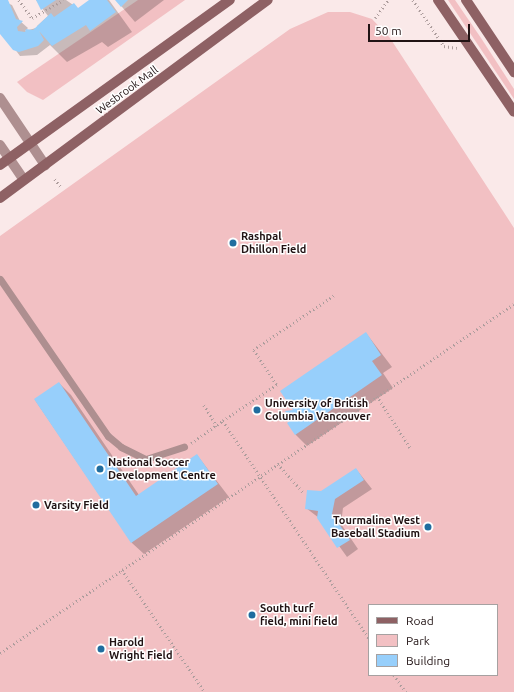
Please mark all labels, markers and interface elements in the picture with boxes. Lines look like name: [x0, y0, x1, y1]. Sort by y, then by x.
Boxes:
scale bar: [370, 16, 472, 42]
text: 50 m: [375, 24, 402, 37]
street label: Wesbrook Mall: [93, 63, 161, 117]
place label: Rashpal Dhillon Field: [241, 230, 306, 256]
marker: Rashpal Dhillon Field: [228, 238, 238, 248]
place label: University of British Columbia Vancouver: [265, 397, 370, 423]
marker: University of British Columbia Vancouver: [252, 405, 262, 415]
place label: National Soccer Development Centre: [108, 456, 216, 482]
marker: National Soccer Development Centre: [95, 464, 105, 474]
place label: Varsity Field: [44, 498, 109, 512]
marker: Varsity Field: [31, 500, 41, 510]
place label: Tourmaline West Baseball Stadium: [331, 514, 420, 540]
marker: Tourmaline West Baseball Stadium: [423, 522, 433, 532]
place label: South turf field, mini field: [260, 602, 338, 628]
legend: [368, 604, 498, 676]
marker: South turf field, mini field: [247, 610, 257, 620]
text: Road: [406, 614, 434, 627]
text: Park: [406, 634, 430, 647]
place label: Harold Wright Field: [109, 636, 173, 662]
marker: Harold Wright Field: [96, 644, 106, 654]
text: Building: [406, 654, 450, 667]

